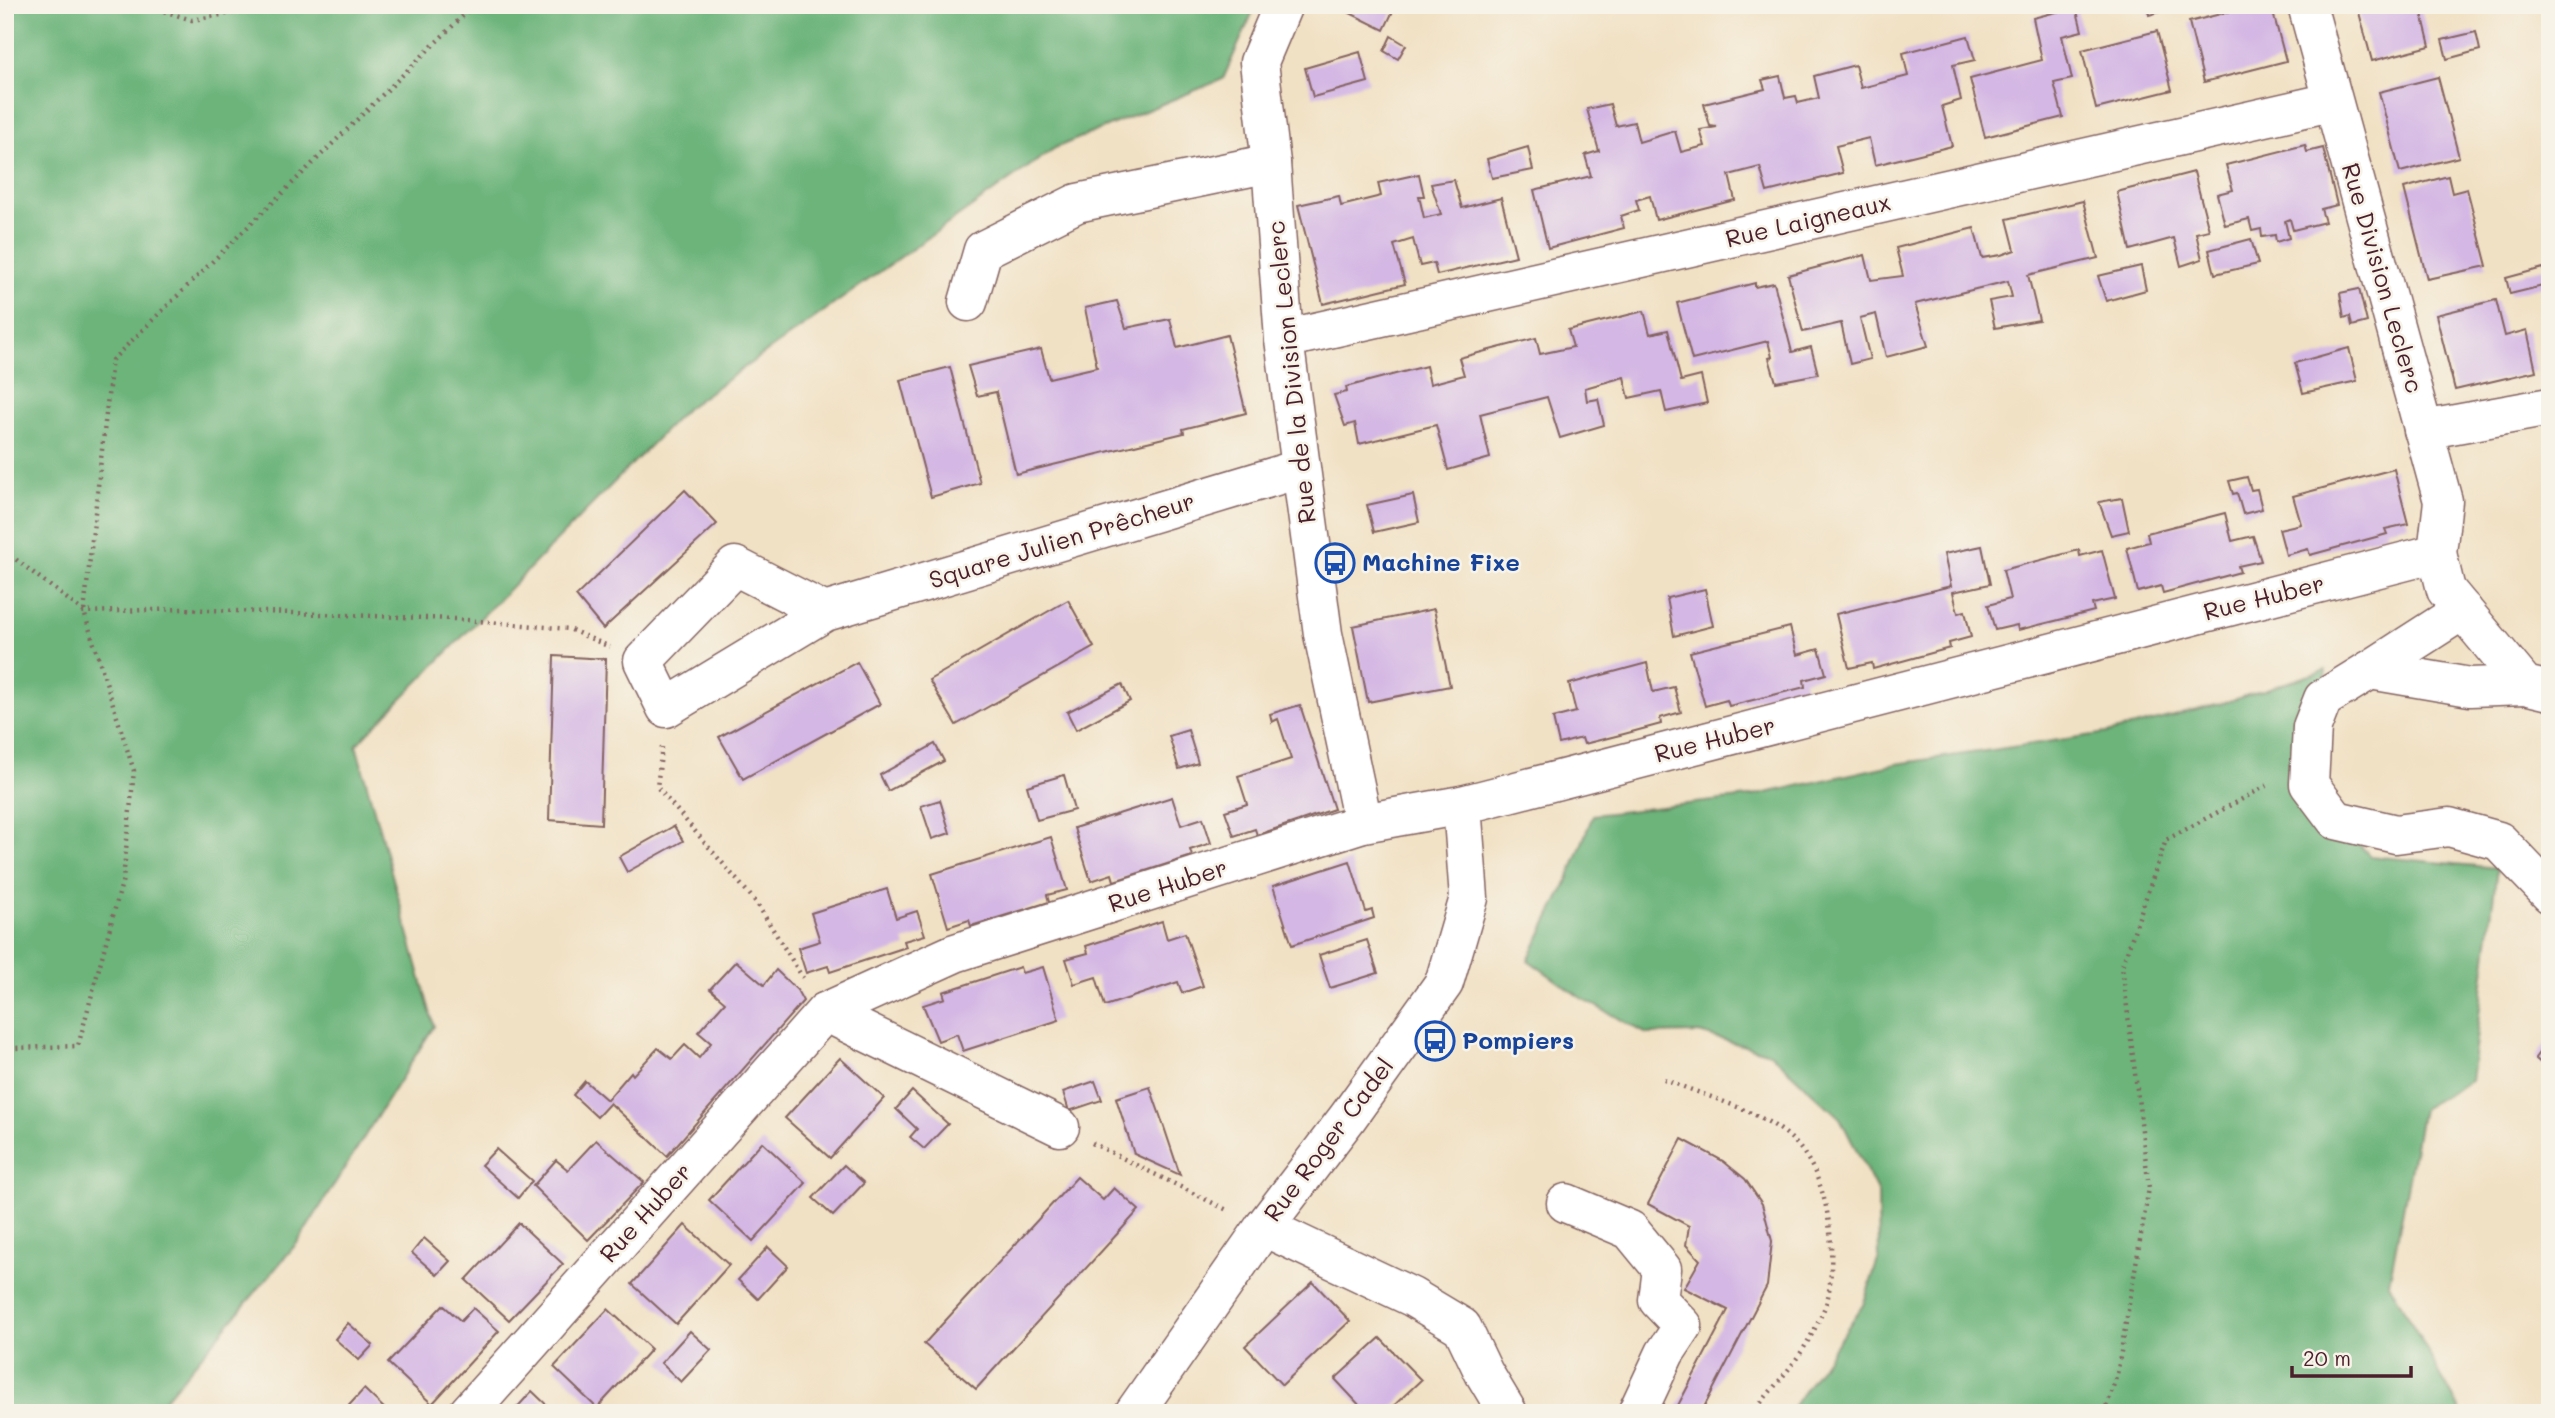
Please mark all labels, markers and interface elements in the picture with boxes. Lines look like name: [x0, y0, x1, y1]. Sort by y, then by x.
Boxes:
street label: Rue Division Leclerc: [2336, 159, 2431, 396]
street label: Rue Laigneaux: [1722, 186, 1893, 254]
street label: Rue de la Division Leclerc: [1259, 219, 1322, 525]
street label: Square Julien Prêcheur: [925, 484, 1198, 595]
bus stop icon: Machine Fixe: [1314, 542, 1356, 584]
place label: Machine Fixe: [1362, 546, 1520, 577]
street label: Rue Huber: [2200, 567, 2327, 627]
street label: Rue Huber: [1651, 709, 1778, 769]
street label: Rue Huber: [1104, 851, 1231, 918]
bus stop icon: Pompiers: [1414, 1020, 1456, 1062]
place label: Pompiers: [1462, 1024, 1574, 1055]
street label: Rue Roger Cadel: [1256, 1051, 1400, 1227]
street label: Rue Huber: [592, 1156, 698, 1268]
scale bar: [2292, 1334, 2412, 1378]
text: 20 m: [2303, 1344, 2351, 1371]

